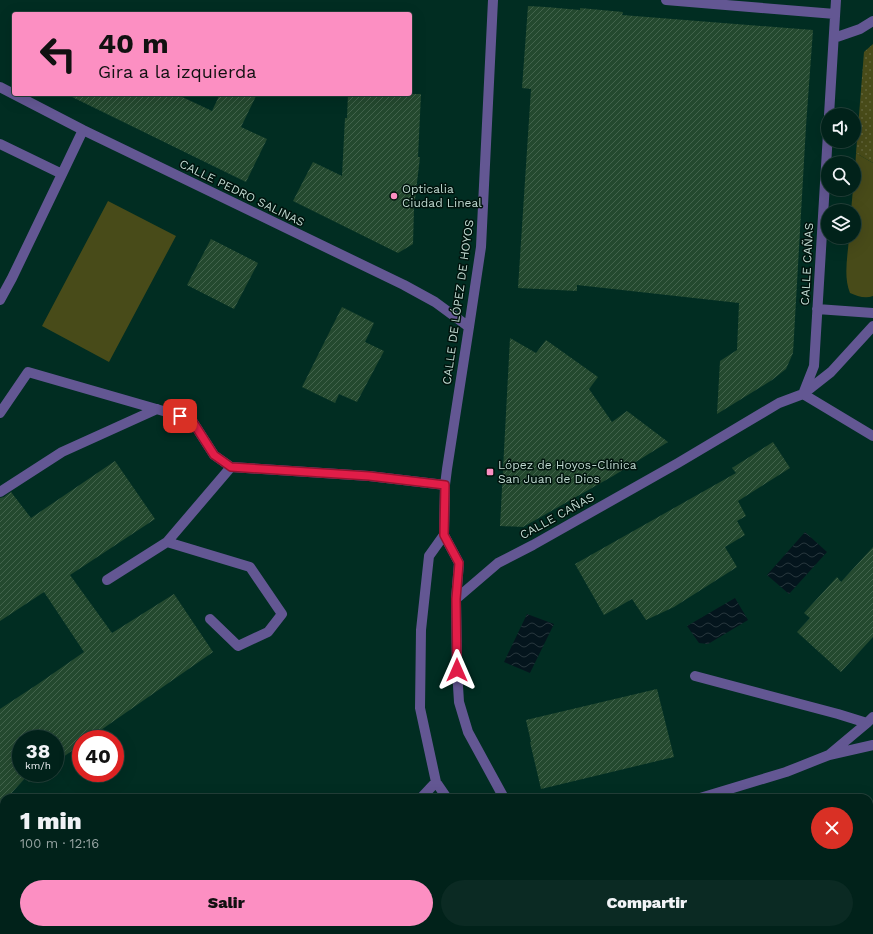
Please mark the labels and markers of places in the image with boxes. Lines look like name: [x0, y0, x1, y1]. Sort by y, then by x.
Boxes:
place label: Opticalia Ciudad Lineal: [402, 182, 482, 210]
marker: Opticalia Ciudad Lineal: [389, 191, 399, 201]
pin: [163, 399, 197, 433]
place label: López de Hoyos-Clínica San Juan de Dios: [498, 458, 637, 486]
marker: López de Hoyos-Clínica San Juan de Dios: [485, 467, 495, 477]

